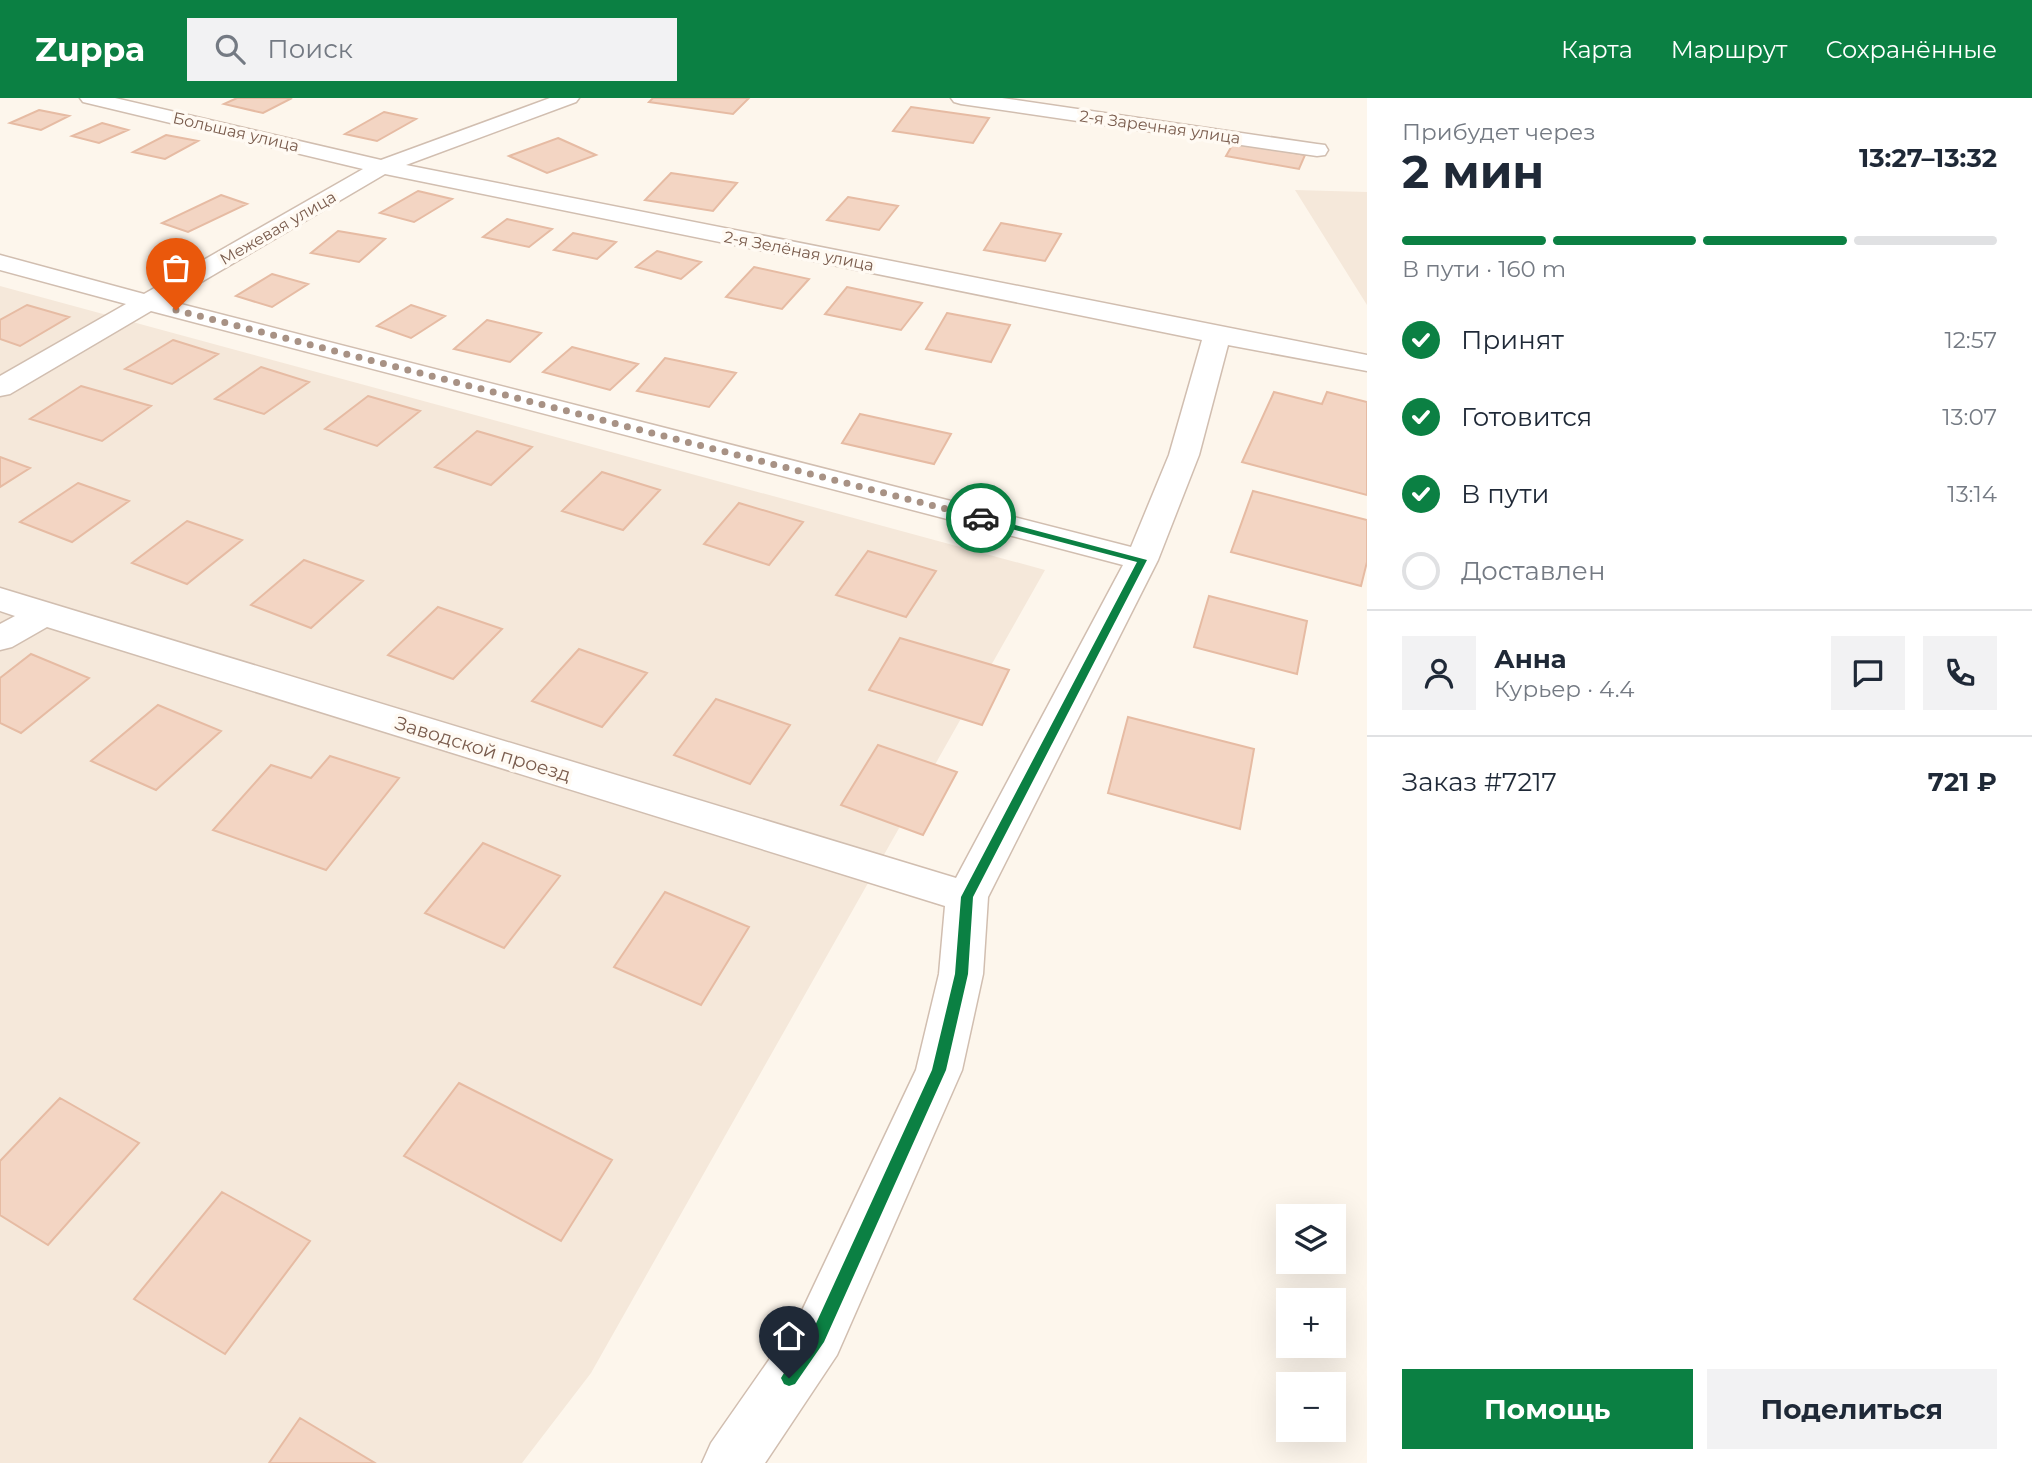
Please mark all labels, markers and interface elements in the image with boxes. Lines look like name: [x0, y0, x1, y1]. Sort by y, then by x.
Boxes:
search box: [187, 18, 677, 81]
text: Zuppa: [35, 29, 145, 69]
icon: search: [211, 30, 249, 68]
text: Поиск: [267, 33, 353, 65]
text: Карта: [1561, 35, 1633, 64]
text: Маршрут: [1671, 35, 1787, 64]
text: Сохранённые: [1825, 35, 1997, 64]
street label: 2-я Заречная улица: [1078, 106, 1242, 148]
street label: Большая улица: [171, 108, 301, 156]
text: Прибудет через: [1402, 118, 1596, 146]
text: 13:27–13:32: [1859, 142, 1997, 174]
text: 2 мин: [1402, 143, 1544, 200]
street label: Межевая улица: [217, 187, 339, 269]
street label: 2-я Зелёная улица: [722, 227, 876, 275]
pin: [146, 238, 206, 310]
icon: bag: [157, 249, 195, 287]
text: В пути · 160 m: [1402, 255, 1566, 283]
icon: check: [1402, 321, 1440, 359]
text: Принят: [1461, 324, 1564, 356]
text: 12:57: [1945, 326, 1997, 354]
icon: check: [1402, 398, 1440, 436]
text: Готовится: [1461, 401, 1592, 433]
text: 13:07: [1942, 403, 1997, 431]
icon: check: [1402, 475, 1440, 513]
text: В пути: [1461, 478, 1550, 510]
text: 13:14: [1947, 480, 1997, 508]
courier: [946, 483, 1016, 553]
icon: car: [962, 499, 1000, 537]
text: Доставлен: [1461, 555, 1606, 587]
button: person: [1402, 636, 1476, 710]
button: chat: [1831, 636, 1905, 710]
button: phone: [1923, 636, 1997, 710]
text: Анна: [1494, 643, 1567, 675]
text: Курьер · 4.4: [1494, 675, 1634, 703]
street label: Заводской проезд: [392, 711, 574, 787]
text: Заказ #7217: [1402, 766, 1557, 798]
text: 721 ₽: [1928, 766, 1997, 798]
map controls: [1276, 1204, 1346, 1442]
button: layers: [1276, 1204, 1346, 1274]
button: +: [1276, 1288, 1346, 1358]
pin: [759, 1306, 819, 1378]
icon: home: [770, 1317, 808, 1355]
button: Помощь: [1402, 1369, 1693, 1449]
button: Поделиться: [1707, 1369, 1997, 1449]
button: −: [1276, 1372, 1346, 1442]

